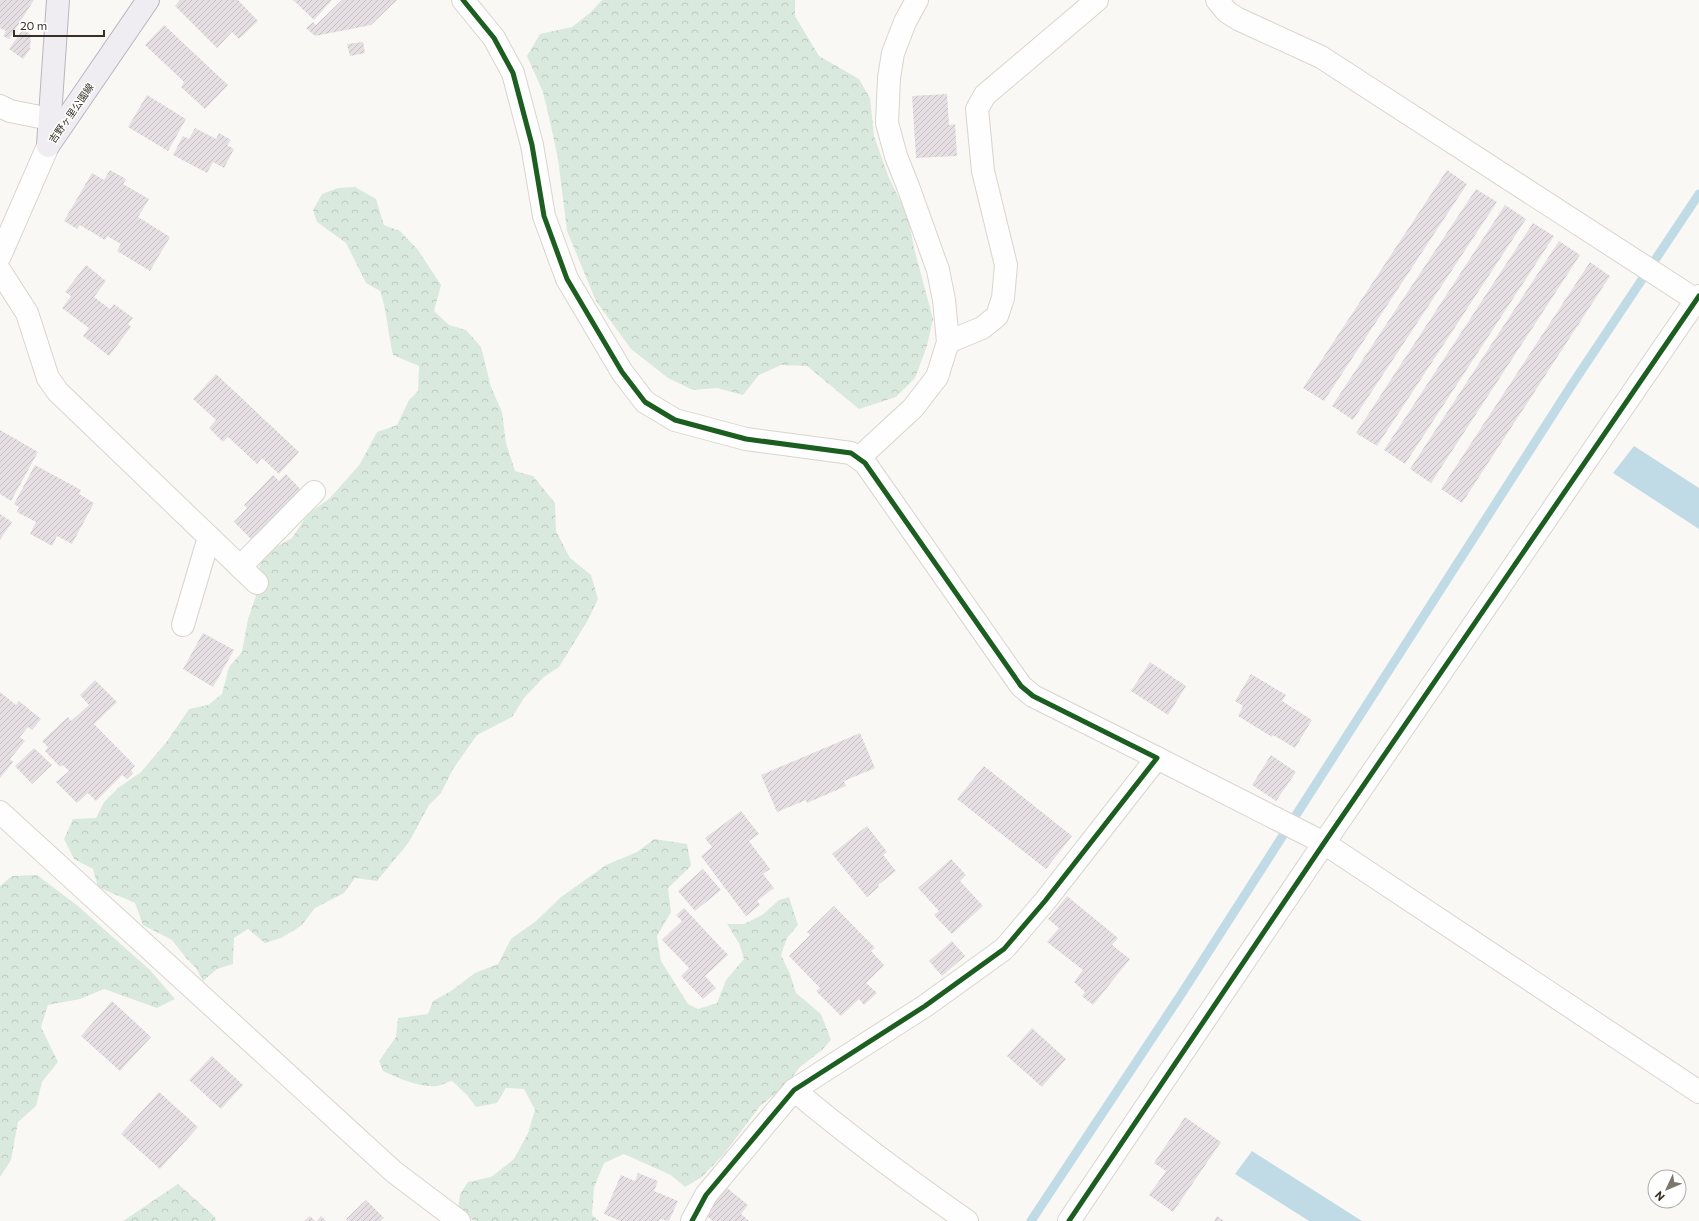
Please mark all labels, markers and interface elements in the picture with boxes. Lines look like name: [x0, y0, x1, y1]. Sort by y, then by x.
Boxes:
scale bar: [14, 12, 104, 38]
text: 20 m: [20, 18, 47, 32]
street label: 吉野ヶ里公園線: [46, 81, 96, 145]
north arrow: [1647, 1169, 1687, 1209]
text: N: [1652, 1189, 1667, 1204]

